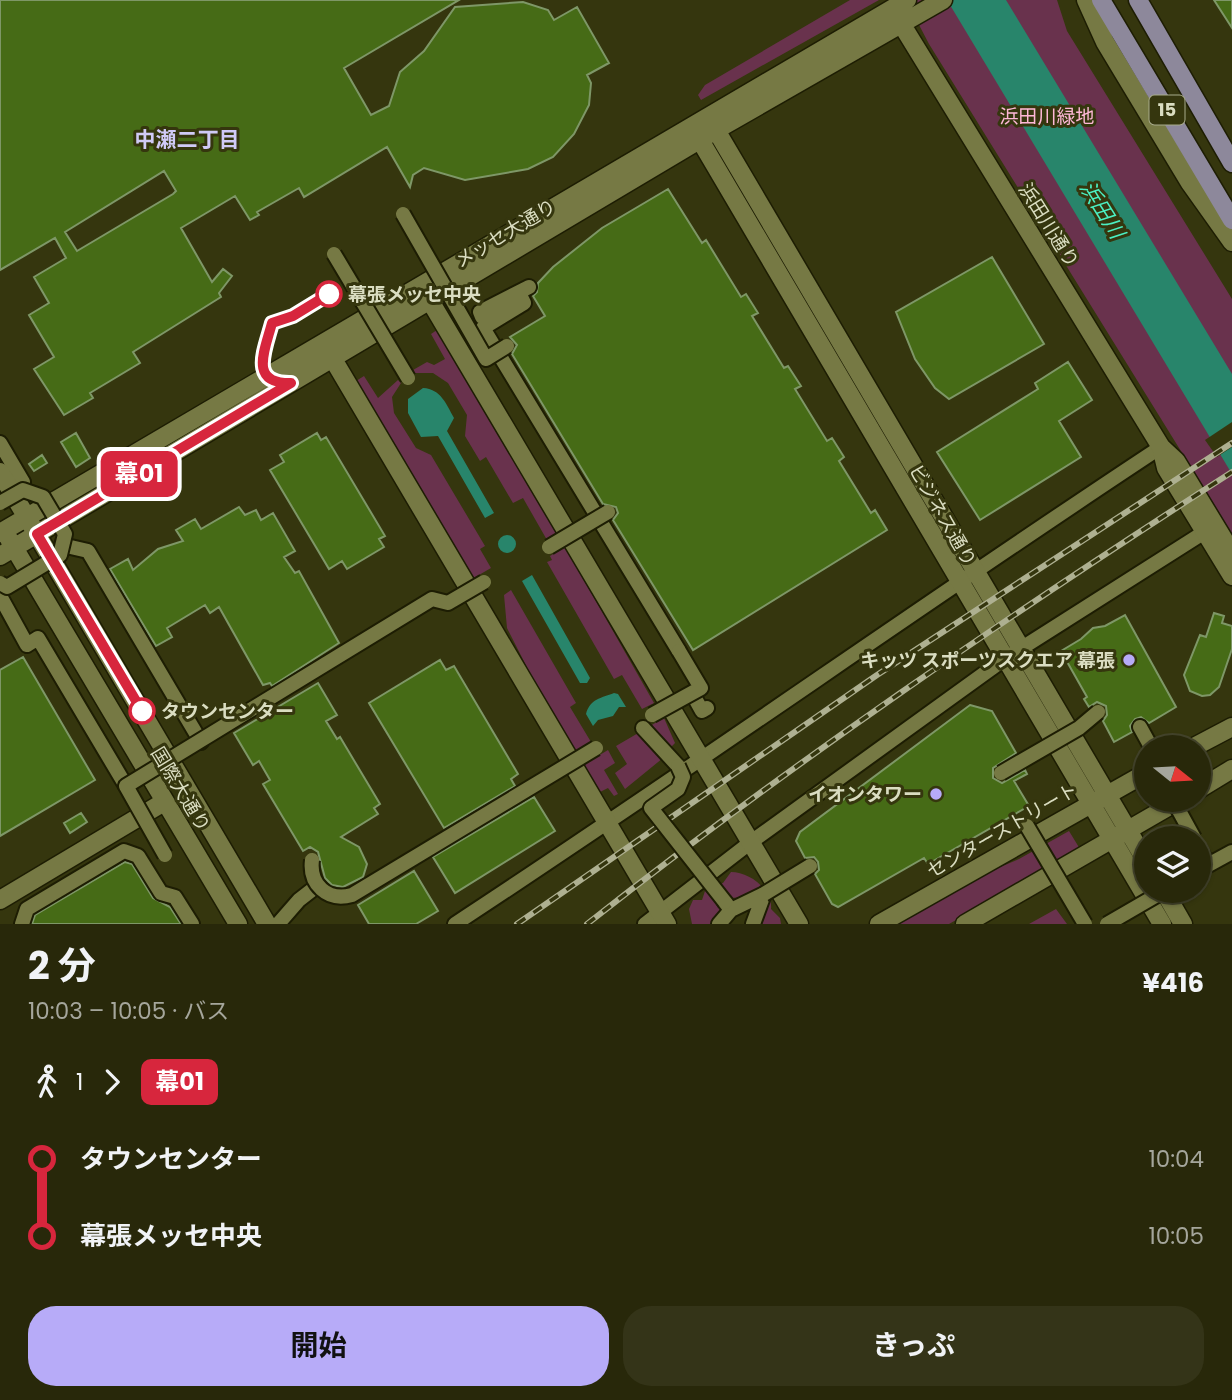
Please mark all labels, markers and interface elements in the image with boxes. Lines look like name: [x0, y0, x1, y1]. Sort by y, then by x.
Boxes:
road number: 15: [1150, 96, 1184, 124]
park label: 浜田川緑地: [999, 103, 1095, 130]
district label: 中瀬二丁目: [135, 125, 240, 154]
water label: 浜田川: [1073, 175, 1132, 246]
street label: 浜田川通り: [1012, 178, 1085, 273]
street label: メッセ大通り: [449, 192, 561, 274]
marker: 幕張メッセ中央: [316, 281, 342, 307]
place label: 幕張メッセ中央: [348, 281, 481, 308]
line badge: 幕01: [99, 451, 179, 497]
text: 幕01: [115, 457, 163, 490]
street label: ビジネス通り: [902, 459, 983, 571]
place label: キッツ スポーツスクエア 幕張: [860, 647, 1115, 674]
marker: キッツ スポーツスクエア 幕張: [1121, 652, 1137, 668]
marker: タウンセンター: [129, 698, 155, 724]
place label: タウンセンター: [161, 698, 294, 725]
north arrow: [1134, 735, 1211, 812]
map controls: [1134, 735, 1211, 903]
street label: 国際大通り: [145, 742, 217, 837]
street label: センターストリート: [922, 776, 1083, 885]
place label: イオンタワー: [808, 781, 922, 808]
marker: イオンタワー: [928, 786, 944, 802]
button: layers: [1134, 826, 1211, 903]
text: 2 分: [28, 939, 96, 992]
text: ¥416: [1143, 965, 1204, 1001]
text: 10:03 – 10:05 · バス: [28, 995, 229, 1027]
icon: walk: [28, 1063, 66, 1101]
icon: forward: [93, 1063, 131, 1101]
text: 幕01: [155, 1065, 204, 1098]
text: 1: [76, 1066, 83, 1098]
text: タウンセンター: [80, 1141, 262, 1177]
text: 10:04: [1148, 1143, 1204, 1175]
text: 幕張メッセ中央: [80, 1218, 262, 1254]
text: 10:05: [1148, 1220, 1204, 1252]
button: 開始: [28, 1306, 609, 1386]
button: きっぷ: [623, 1306, 1204, 1386]

